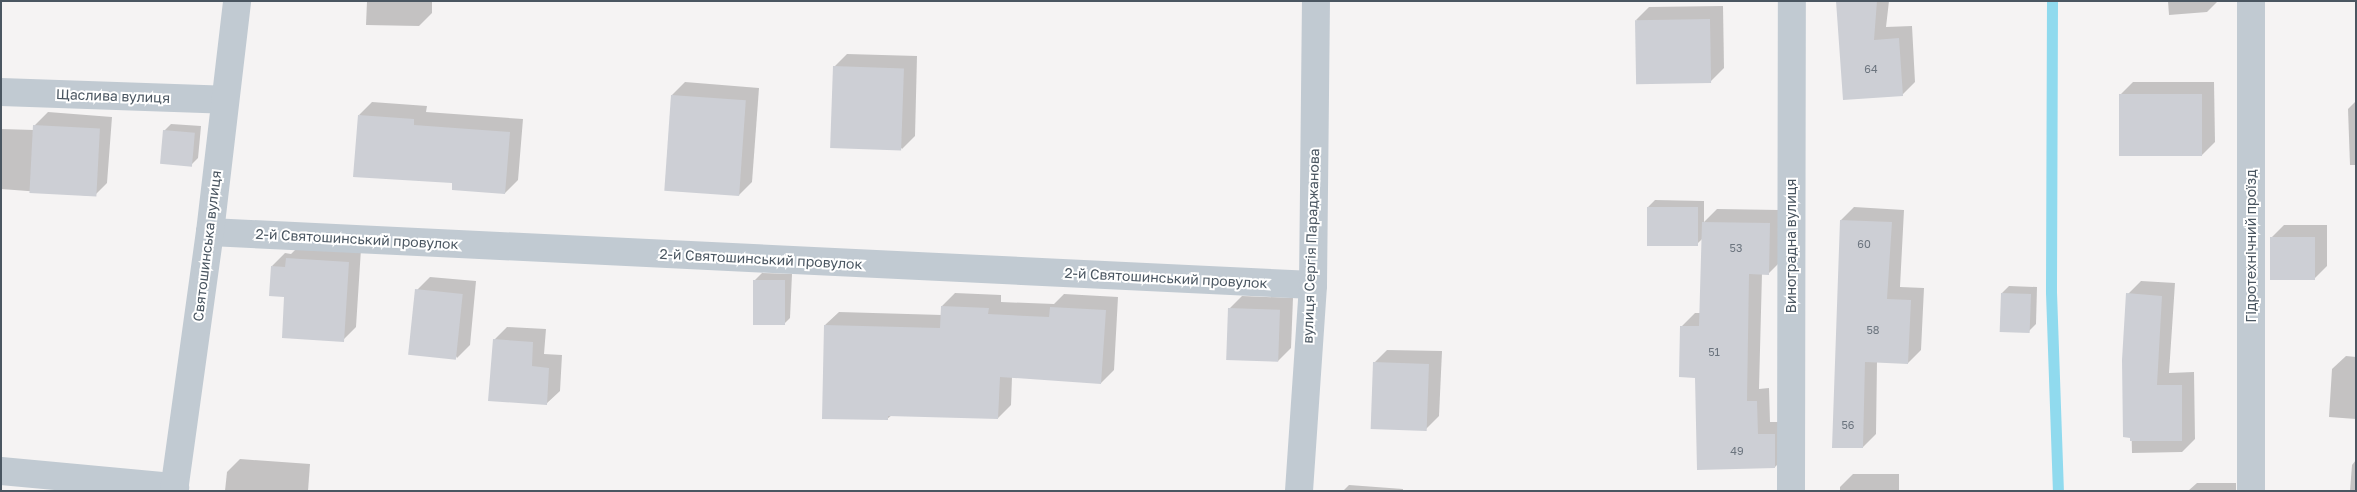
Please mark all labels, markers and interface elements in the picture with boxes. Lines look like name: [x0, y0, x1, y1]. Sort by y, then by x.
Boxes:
house number: 64: [1864, 62, 1878, 76]
street label: Щаслива вулиця: [56, 86, 170, 106]
street label: вулиця Сергія Параджанова: [1299, 148, 1323, 344]
street label: Гідротехнічний проїзд: [2243, 169, 2259, 323]
street label: Святошинська вулиця: [189, 170, 225, 322]
street label: Виноградна вулиця: [1783, 179, 1799, 313]
street label: 2-й Святошинський провулок: [255, 225, 459, 253]
house number: 60: [1857, 237, 1871, 251]
house number: 53: [1730, 241, 1742, 255]
street label: 2-й Святошинський провулок: [659, 245, 863, 273]
street label: 2-й Святошинський провулок: [1064, 264, 1268, 292]
house number: 58: [1866, 323, 1880, 337]
house number: 51: [1708, 345, 1720, 359]
house number: 56: [1841, 418, 1855, 432]
house number: 49: [1730, 444, 1744, 458]

